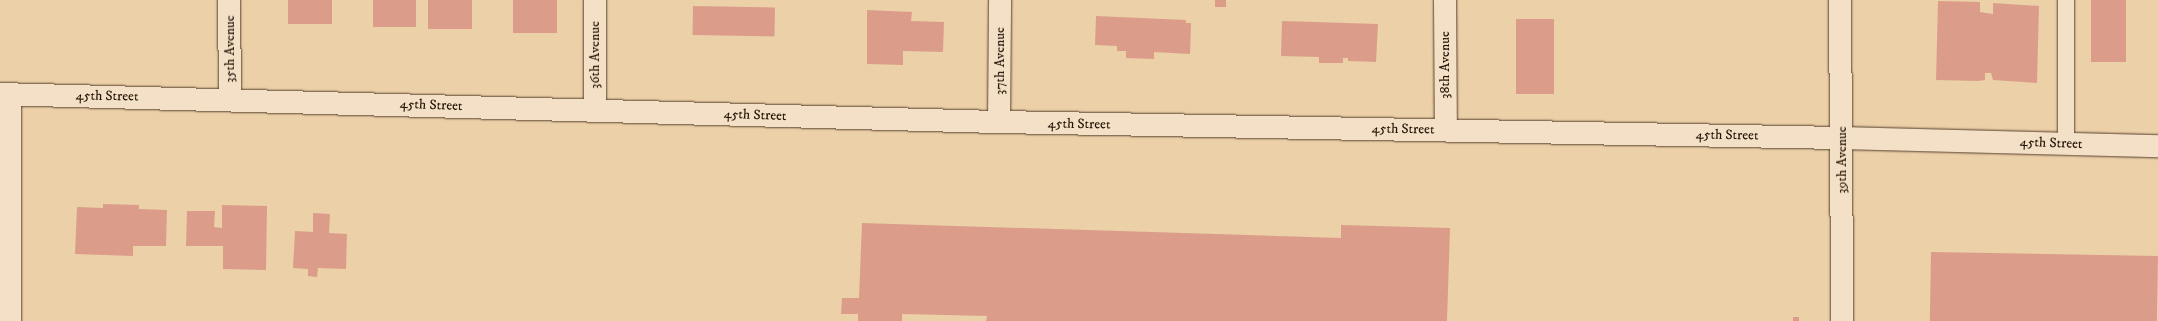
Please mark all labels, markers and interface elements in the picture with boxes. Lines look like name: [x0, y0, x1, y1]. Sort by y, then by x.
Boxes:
street label: 35th Avenue: [222, 15, 238, 83]
street label: 36th Avenue: [587, 21, 603, 89]
street label: 37th Avenue: [992, 27, 1008, 95]
street label: 38th Avenue: [1437, 31, 1453, 99]
street label: 45th Street: [75, 87, 139, 105]
street label: 45th Street: [399, 96, 463, 114]
street label: 45th Street: [723, 106, 787, 124]
street label: 45th Street: [1047, 115, 1111, 133]
street label: 45th Street: [1371, 120, 1435, 138]
street label: 45th Street: [1695, 126, 1759, 144]
street label: 39th Avenue: [1834, 126, 1850, 194]
street label: 45th Street: [2019, 134, 2083, 152]

